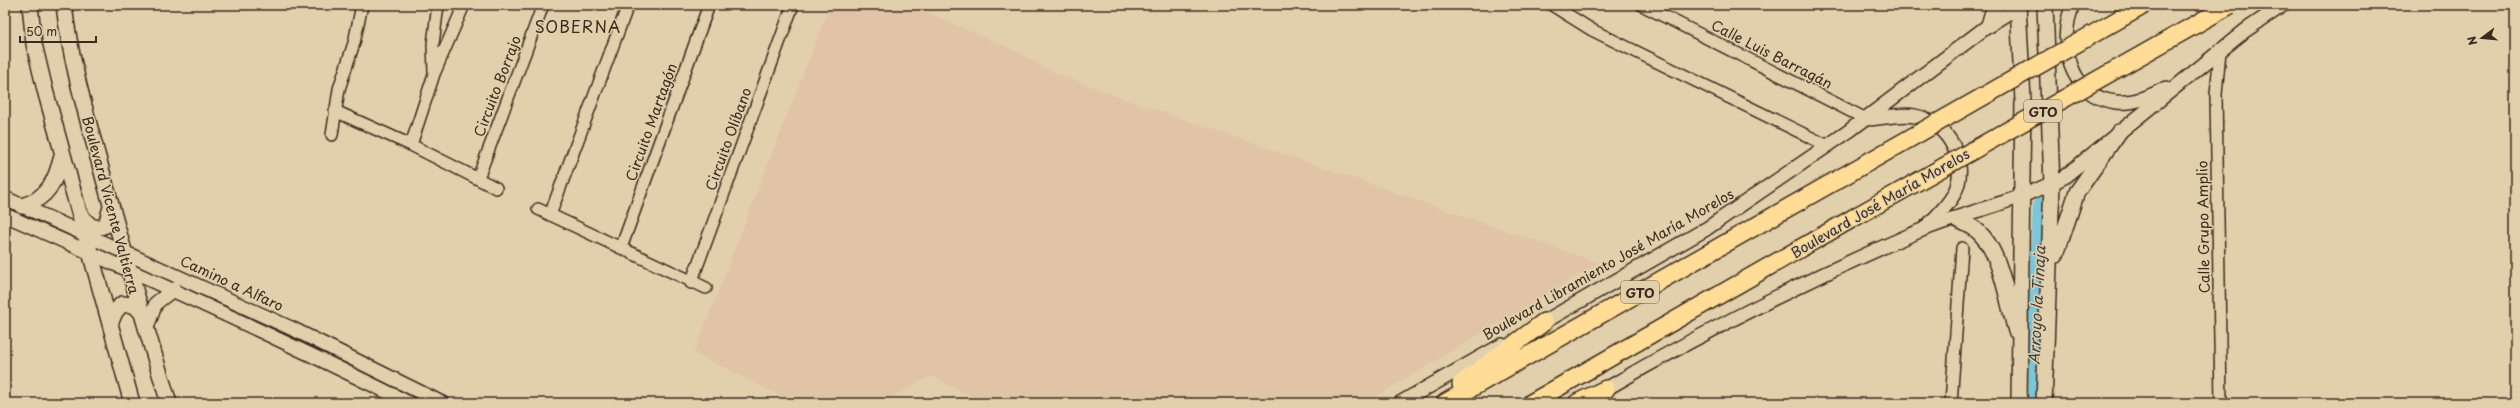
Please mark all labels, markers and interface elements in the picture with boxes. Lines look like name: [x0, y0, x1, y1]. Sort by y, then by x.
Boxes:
district label: SOBERNA: [535, 14, 621, 38]
street label: Calle Luis Barragán: [1708, 14, 1836, 94]
scale bar: [20, 18, 96, 44]
north arrow: [2462, 18, 2502, 58]
text: 50 m: [26, 22, 57, 40]
street label: Circuito Borrajo: [468, 32, 526, 140]
text: N: [2462, 34, 2481, 47]
street label: Circuito Martagón: [620, 60, 682, 184]
street label: Circuito Olíbano: [700, 84, 756, 193]
road number: GTO: [2024, 100, 2062, 122]
street label: Boulevard Vicente Valtierra: [77, 114, 145, 297]
street label: Boulevard José María Morelos: [1787, 143, 1973, 263]
street label: Calle Grupo Amplio: [2191, 160, 2215, 294]
street label: Boulevard Libramiento José María Morelos: [1478, 183, 1738, 345]
water label: Arroyo la Tinaja: [2021, 245, 2051, 365]
street label: Camino a Alfaro: [177, 250, 287, 316]
road number: GTO: [1621, 281, 1659, 303]

